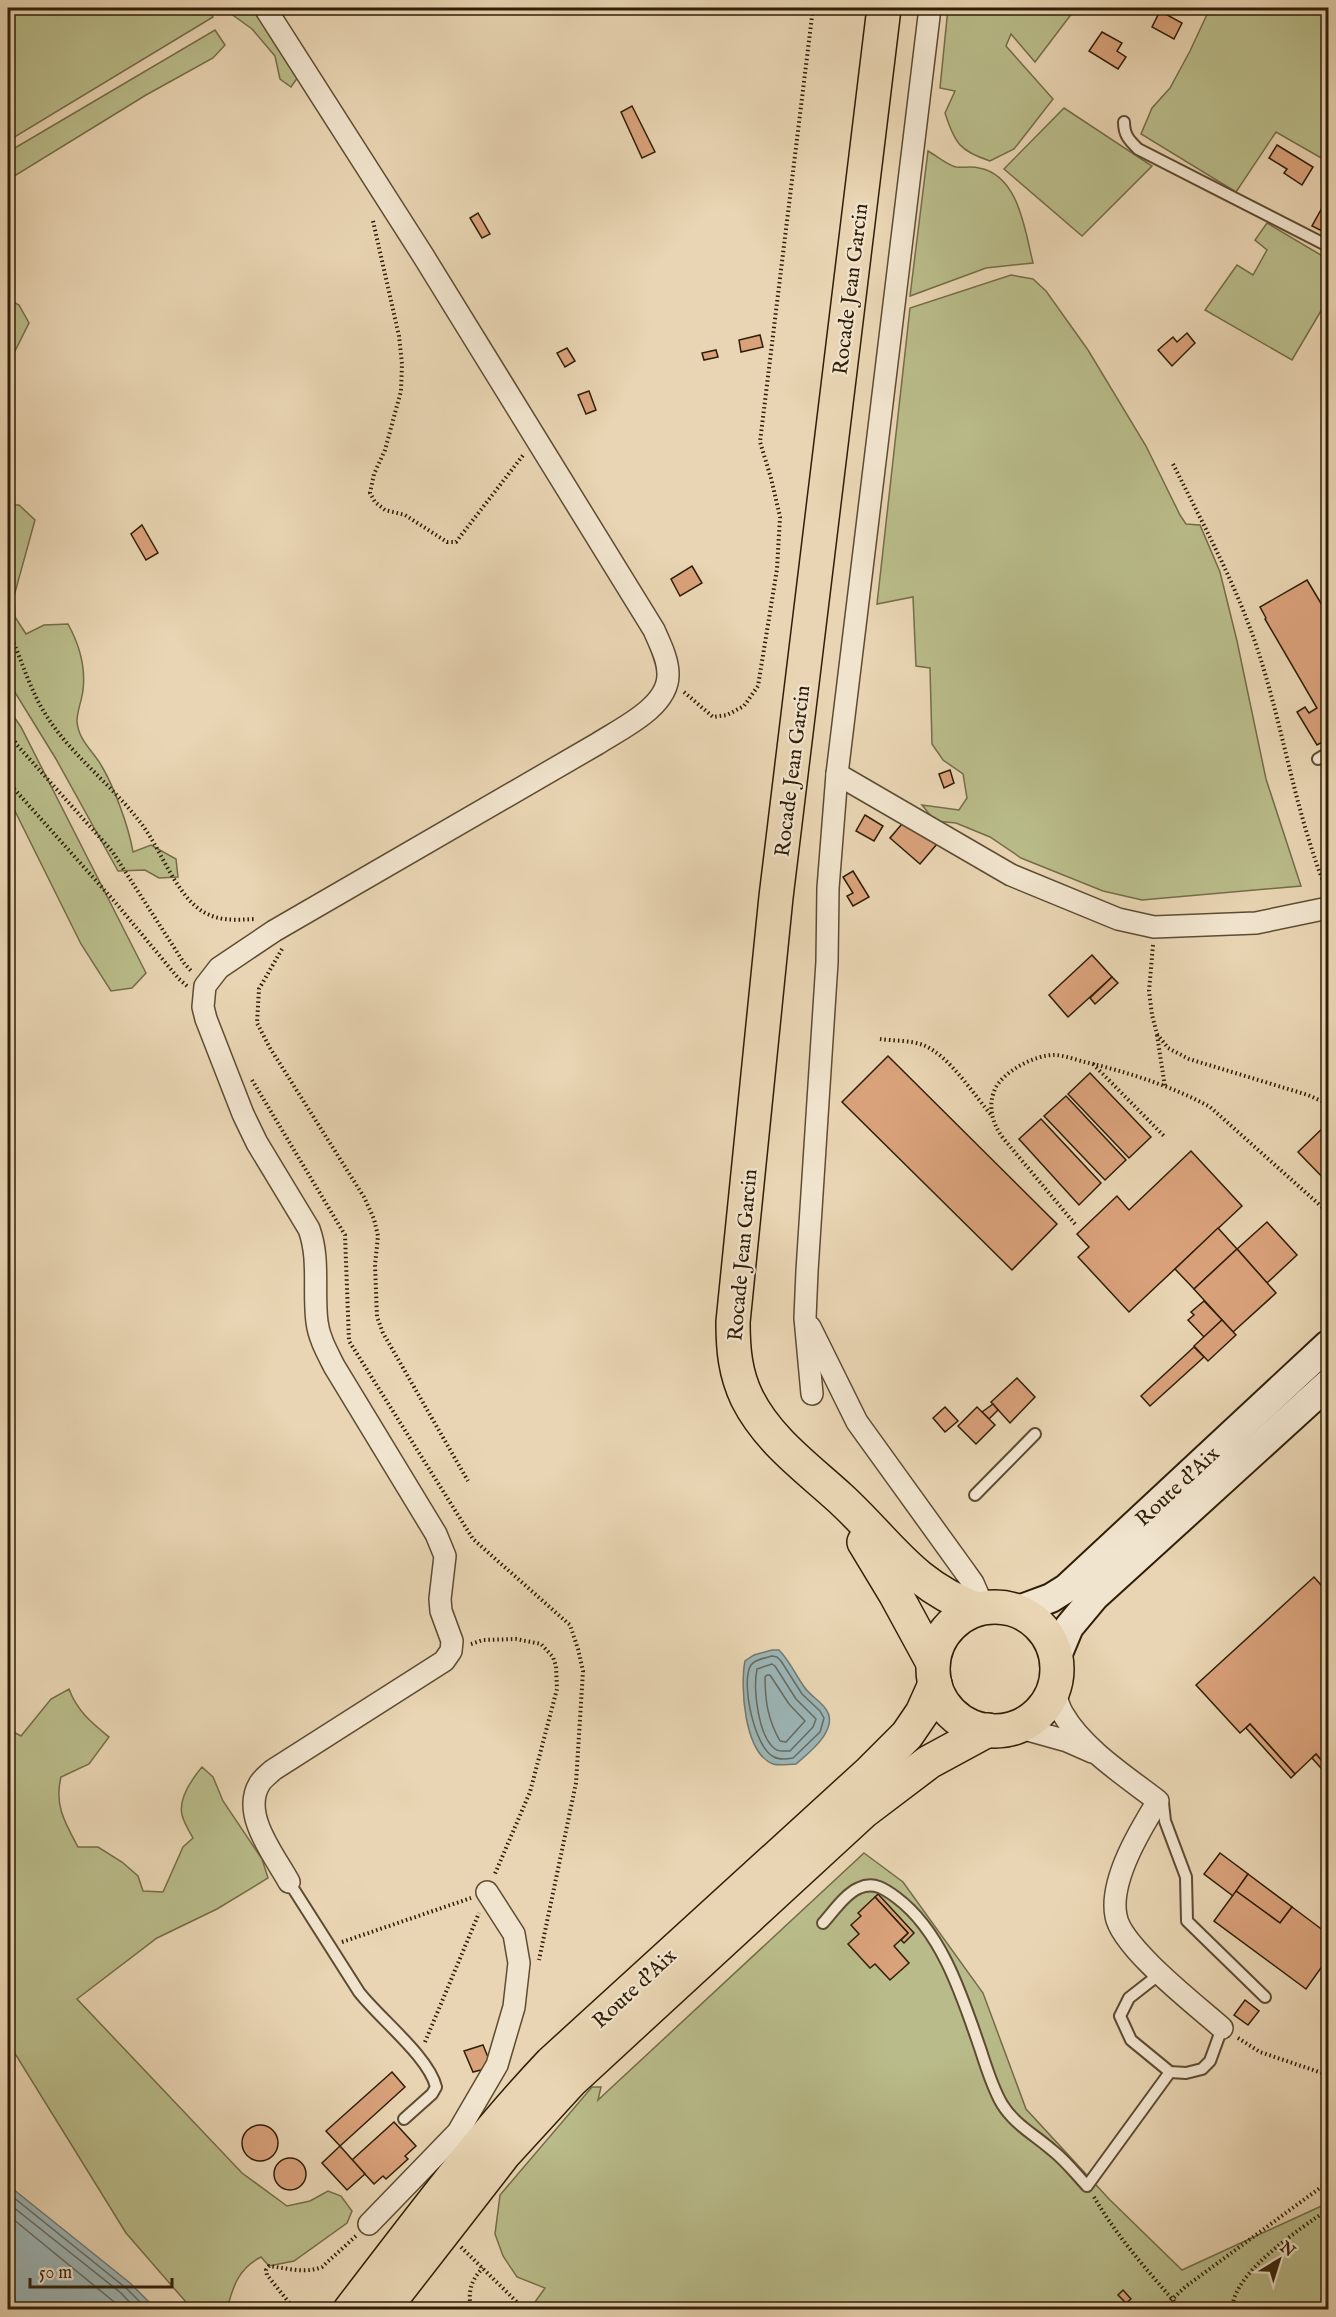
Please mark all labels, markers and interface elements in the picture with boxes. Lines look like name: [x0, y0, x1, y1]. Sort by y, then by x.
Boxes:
street label: Rocade Jean Garcin: [828, 202, 875, 376]
street label: Rocade Jean Garcin: [770, 684, 817, 858]
street label: Rocade Jean Garcin: [723, 1168, 764, 1342]
street label: Route d'Aix: [1130, 1441, 1226, 1533]
street label: Route d'Aix: [587, 1943, 683, 2035]
north arrow: [1249, 2230, 1309, 2290]
text: N: [1275, 2237, 1299, 2262]
scale bar: [30, 2251, 172, 2289]
text: 50 m: [39, 2262, 72, 2285]

